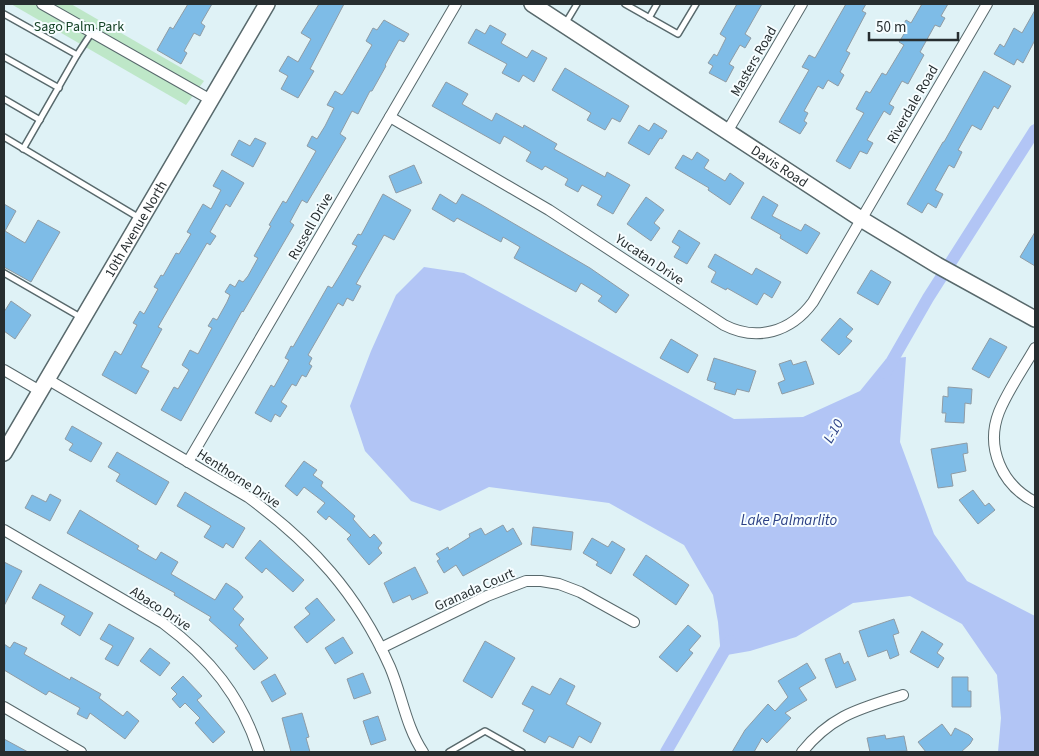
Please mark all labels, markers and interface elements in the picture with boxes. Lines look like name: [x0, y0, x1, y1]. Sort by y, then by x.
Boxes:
scale bar: [869, 10, 958, 42]
park label: Sago Palm Park: [34, 17, 124, 37]
text: 50 m: [876, 17, 906, 38]
street label: Masters Road: [726, 23, 782, 100]
street label: Riverdale Road: [882, 62, 943, 147]
street label: Davis Road: [747, 141, 812, 193]
street label: 10th Avenue North: [100, 177, 172, 281]
street label: Russell Drive: [284, 189, 338, 264]
street label: Yucatan Drive: [610, 229, 688, 290]
water label: L-10: [818, 415, 849, 447]
street label: Henthorne Drive: [193, 444, 284, 513]
water label: Lake Palmarlito: [741, 510, 838, 531]
street label: Granada Court: [431, 563, 518, 616]
street label: Abaco Drive: [126, 582, 195, 636]

